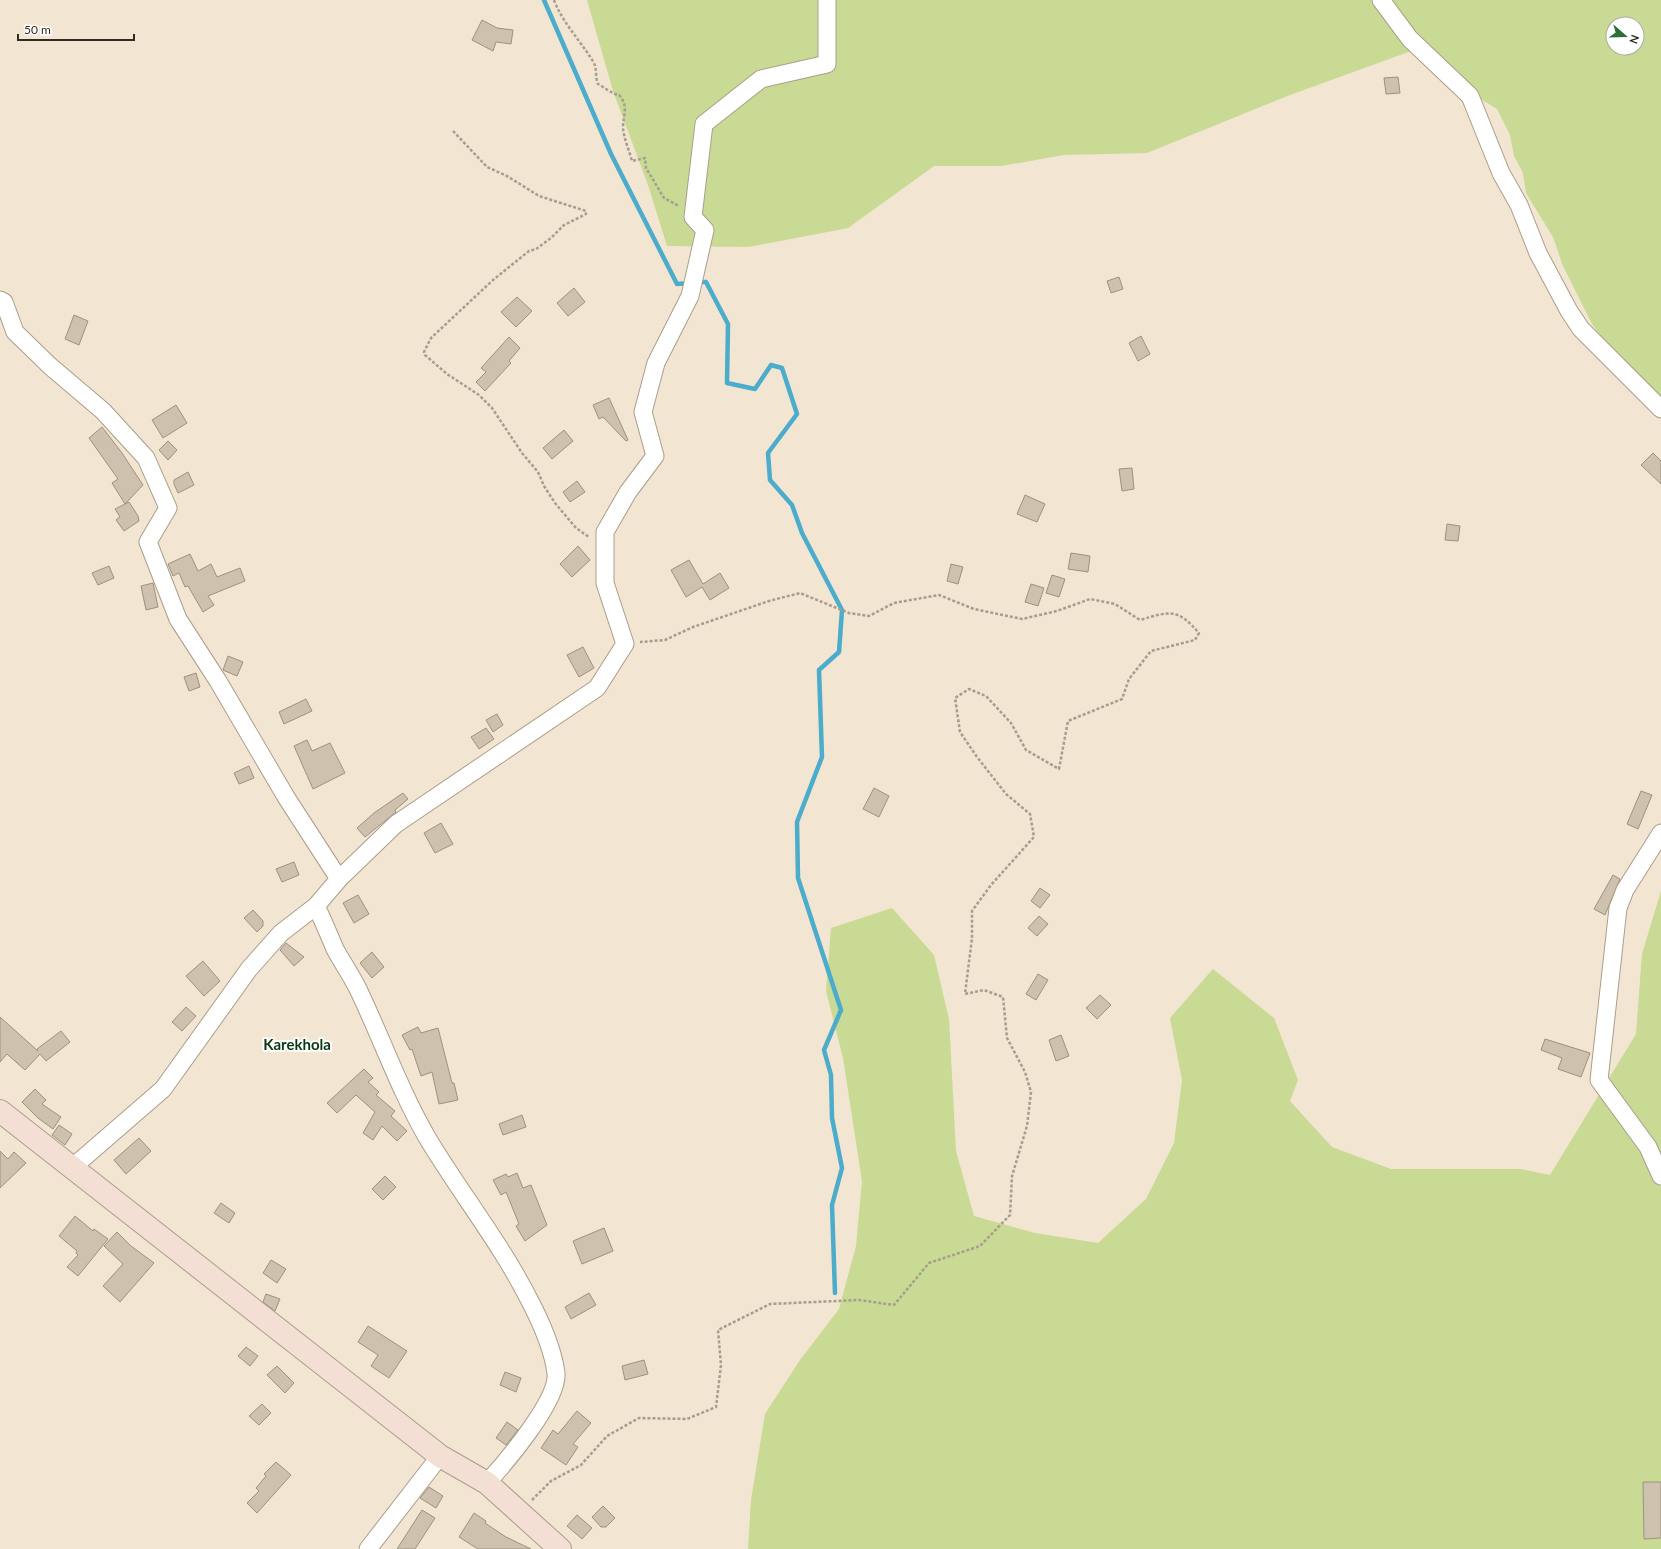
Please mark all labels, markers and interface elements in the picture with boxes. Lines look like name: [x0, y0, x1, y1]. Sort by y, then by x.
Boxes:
scale bar: [18, 16, 134, 42]
north arrow: [1605, 16, 1645, 56]
text: 50 m: [24, 22, 51, 37]
text: N: [1627, 33, 1642, 46]
district label: Karekhola: [263, 1035, 331, 1053]

